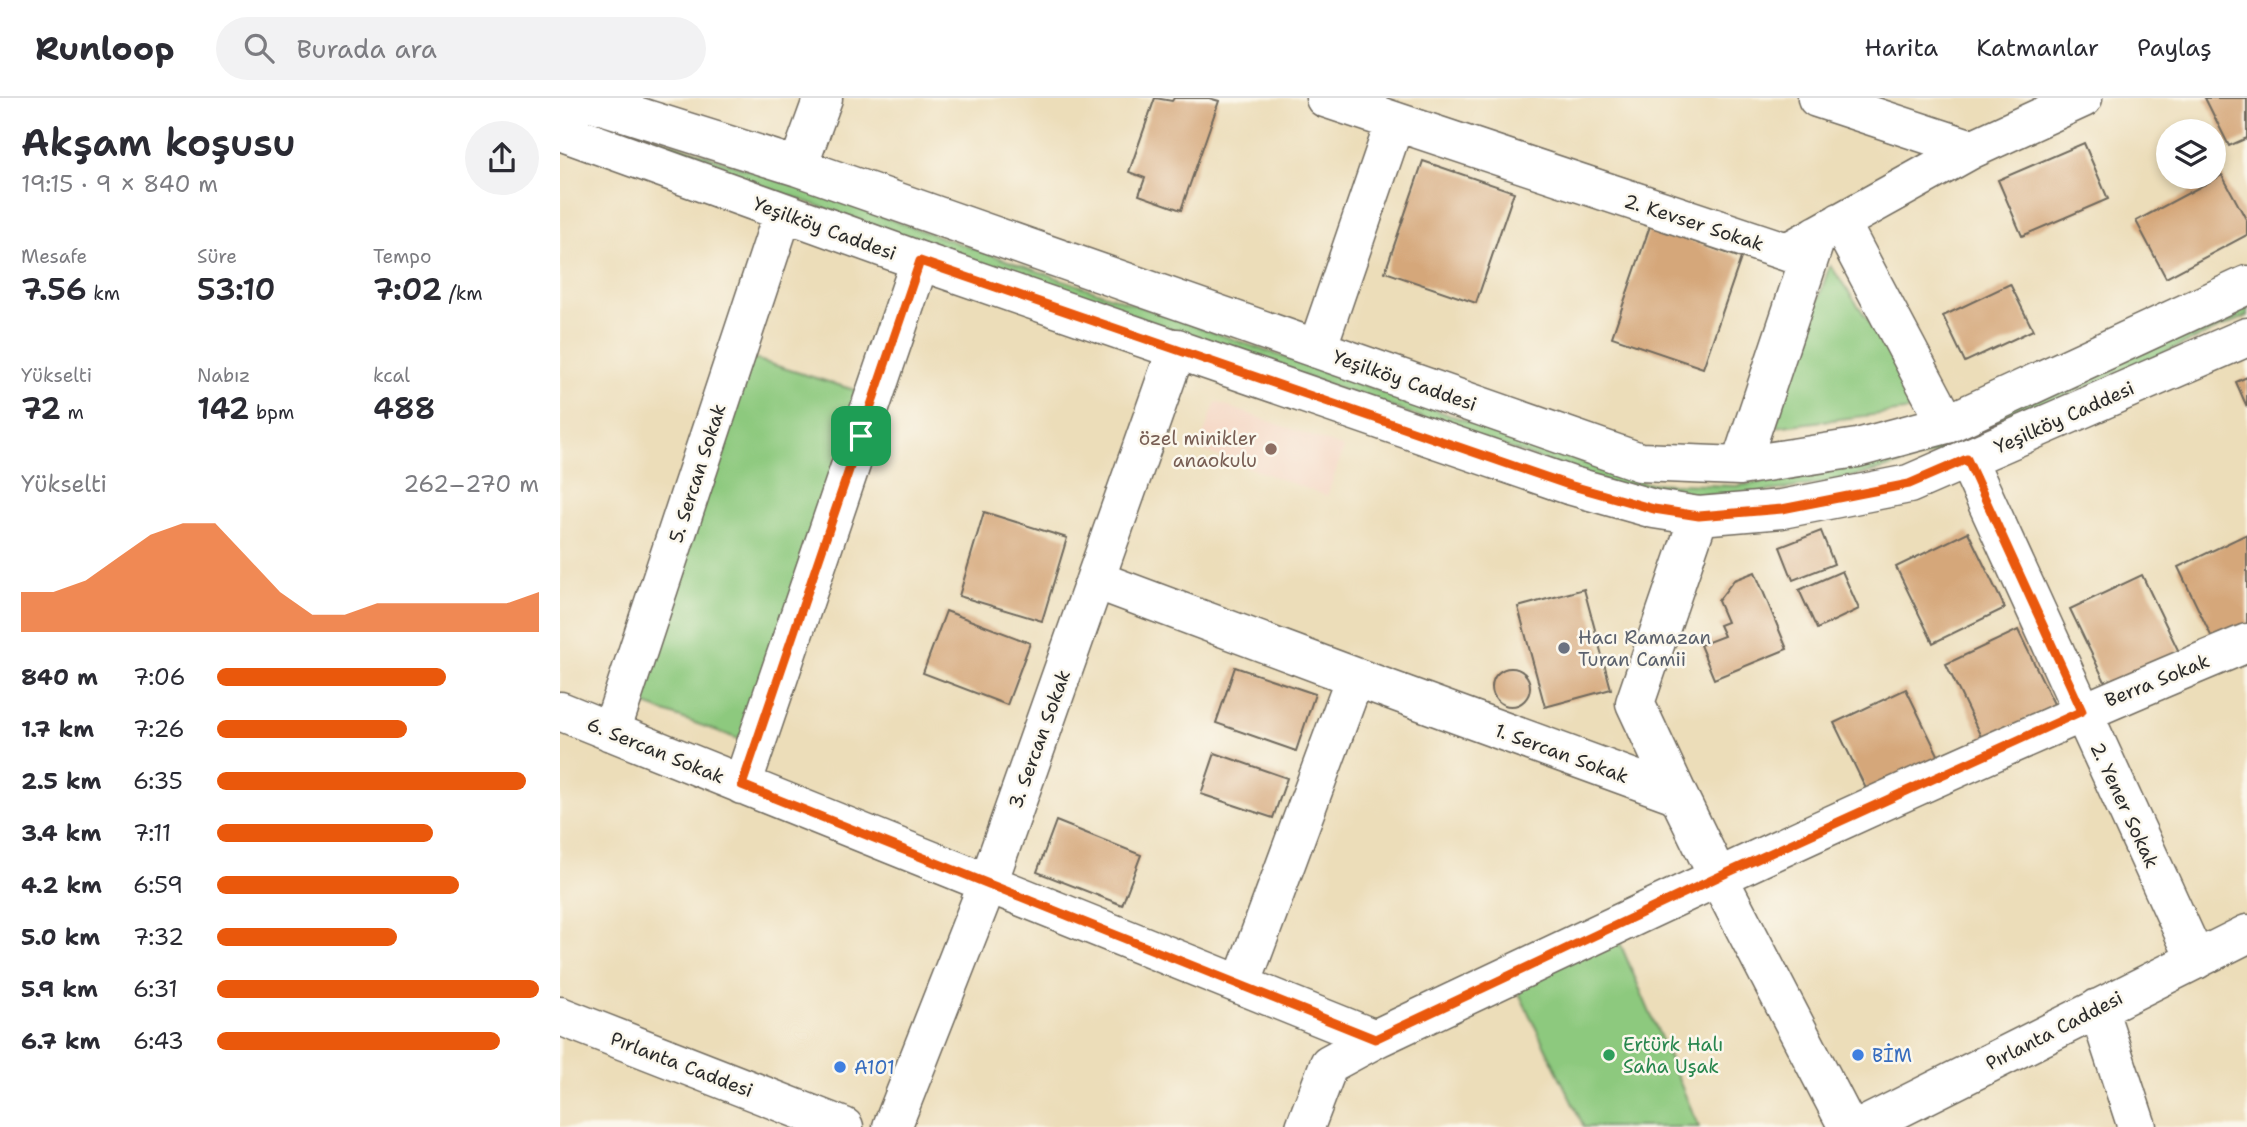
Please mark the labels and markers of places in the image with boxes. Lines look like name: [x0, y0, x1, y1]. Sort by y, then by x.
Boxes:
pin: [831, 406, 891, 466]
place label: özel minikler anaokulu: [1139, 426, 1257, 473]
marker: özel minikler anaokulu: [1263, 441, 1279, 457]
place label: Hacı Ramazan Turan Camii: [1578, 625, 1711, 672]
marker: Hacı Ramazan Turan Camii: [1556, 640, 1572, 656]
place label: Ertürk Halı Saha Uşak: [1623, 1032, 1723, 1079]
place label: BİM: [1872, 1043, 1912, 1068]
marker: Ertürk Halı Saha Uşak: [1601, 1047, 1617, 1063]
marker: BİM: [1850, 1047, 1866, 1063]
place label: A101: [854, 1055, 895, 1080]
marker: A101: [832, 1059, 848, 1075]

